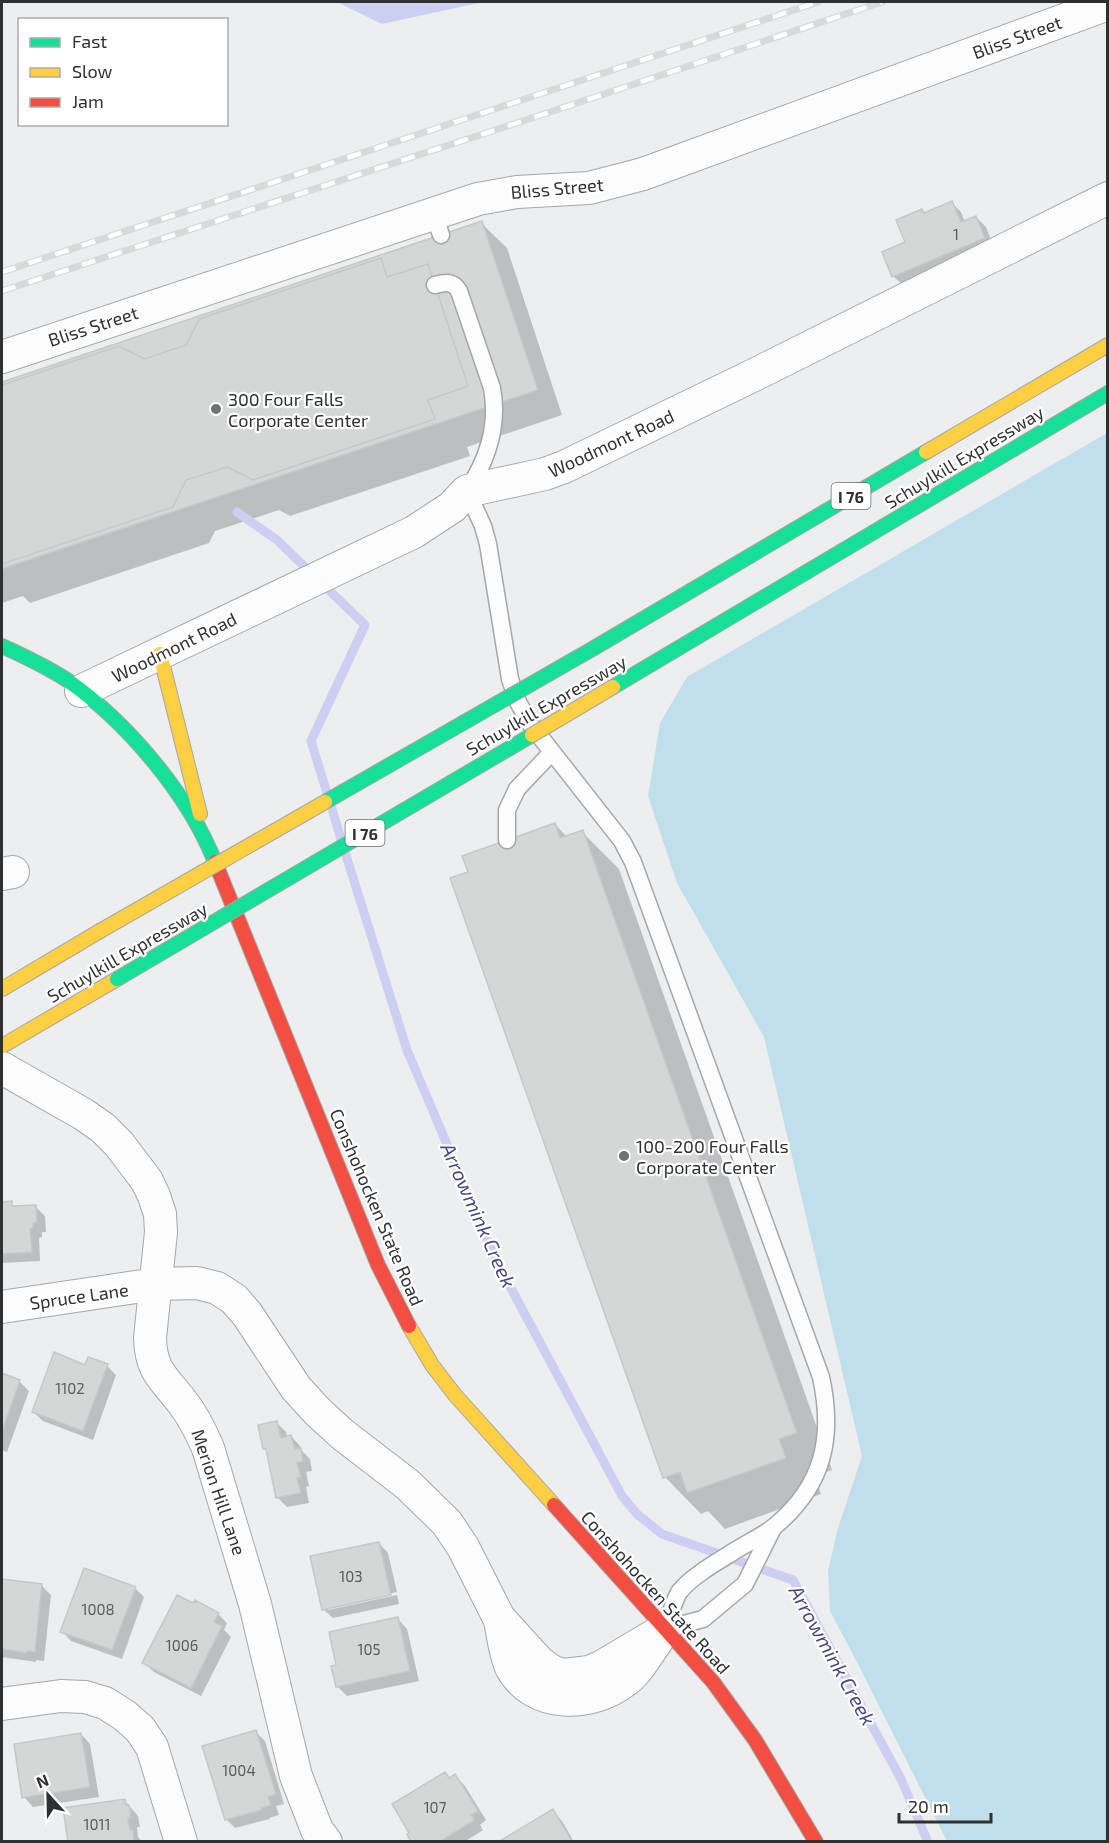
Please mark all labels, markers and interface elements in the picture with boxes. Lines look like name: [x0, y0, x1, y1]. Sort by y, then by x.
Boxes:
street label: Bliss Street: [969, 11, 1065, 63]
legend: [18, 18, 228, 126]
text: Fast: [72, 30, 107, 52]
text: Slow: [72, 60, 113, 82]
text: Jam: [72, 90, 104, 112]
street label: Bliss Street: [510, 173, 605, 203]
house number: 1: [953, 225, 959, 243]
street label: Bliss Street: [45, 301, 141, 351]
place label: 300 Four Falls Corporate Center: [228, 388, 368, 431]
street label: Schuylkill Expressway: [881, 401, 1048, 513]
marker: 300 Four Falls Corporate Center: [209, 402, 223, 416]
street label: Woodmont Road: [545, 404, 677, 482]
road number: I 76: [832, 483, 870, 509]
street label: Woodmont Road: [108, 607, 240, 687]
street label: Schuylkill Expressway: [462, 650, 631, 760]
road number: I 76: [346, 820, 385, 846]
street label: Schuylkill Expressway: [43, 897, 212, 1007]
street label: Conshohocken State Road: [325, 1105, 429, 1309]
place label: 100-200 Four Falls Corporate Center: [636, 1135, 789, 1178]
water label: Arrowmink Creek: [436, 1138, 522, 1291]
marker: 100-200 Four Falls Corporate Center: [617, 1149, 631, 1163]
street label: Spruce Lane: [28, 1278, 130, 1314]
house number: 1102: [55, 1379, 85, 1397]
street label: Merion Hill Lane: [187, 1426, 251, 1558]
street label: Conshohocken State Road: [577, 1506, 735, 1678]
house number: 103: [339, 1567, 363, 1585]
water label: Arrowmink Creek: [784, 1580, 881, 1729]
house number: 1008: [81, 1600, 115, 1618]
house number: 1006: [166, 1636, 198, 1654]
house number: 105: [357, 1640, 381, 1658]
house number: 1004: [222, 1761, 256, 1779]
north arrow: [18, 1765, 78, 1825]
text: N: [33, 1770, 51, 1792]
scale bar: [899, 1786, 990, 1824]
text: 20 m: [908, 1795, 949, 1817]
house number: 107: [424, 1798, 447, 1816]
house number: 1011: [84, 1815, 110, 1833]

